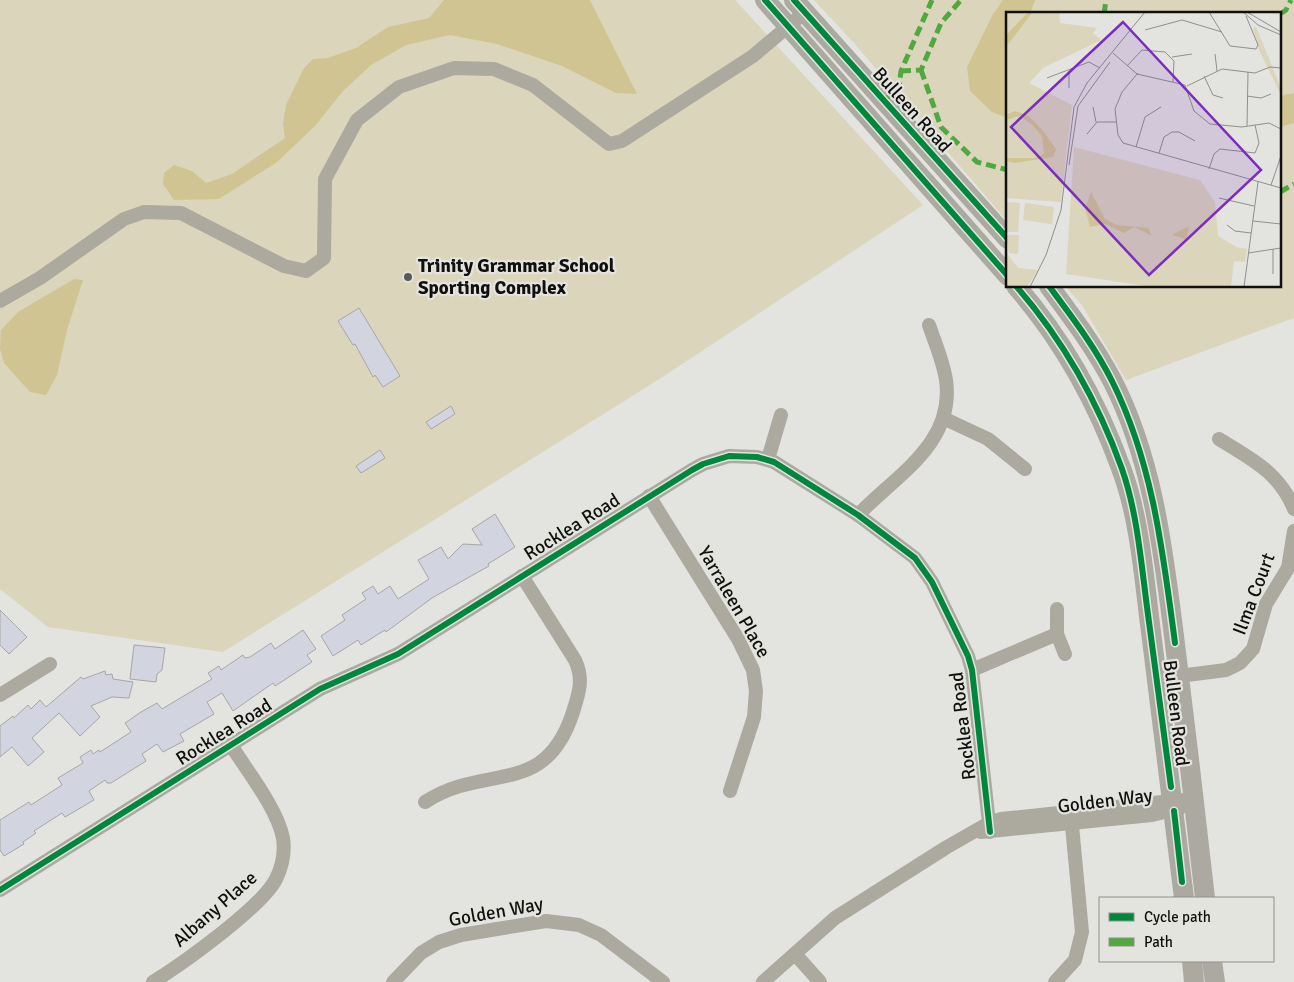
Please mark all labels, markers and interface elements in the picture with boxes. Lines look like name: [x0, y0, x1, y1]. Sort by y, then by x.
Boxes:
inset map: [1006, 12, 1282, 288]
street label: Bulleen Road: [867, 62, 957, 158]
place label: Trinity Grammar School Sporting Complex: [418, 254, 615, 300]
marker: Trinity Grammar School Sporting Complex: [402, 271, 414, 283]
street label: Rocklea Road: [520, 488, 624, 566]
street label: Yarraleen Place: [692, 542, 776, 662]
street label: Ilma Court: [1227, 549, 1281, 638]
street label: Bulleen Road: [1158, 658, 1194, 768]
street label: Rocklea Road: [944, 671, 982, 781]
street label: Rocklea Road: [172, 693, 276, 771]
street label: Golden Way: [1056, 783, 1154, 819]
street label: Albany Place: [168, 866, 262, 952]
street label: Golden Way: [447, 892, 545, 932]
legend: [1099, 897, 1274, 962]
text: Cycle path: [1144, 908, 1211, 926]
text: Path: [1144, 933, 1173, 951]

